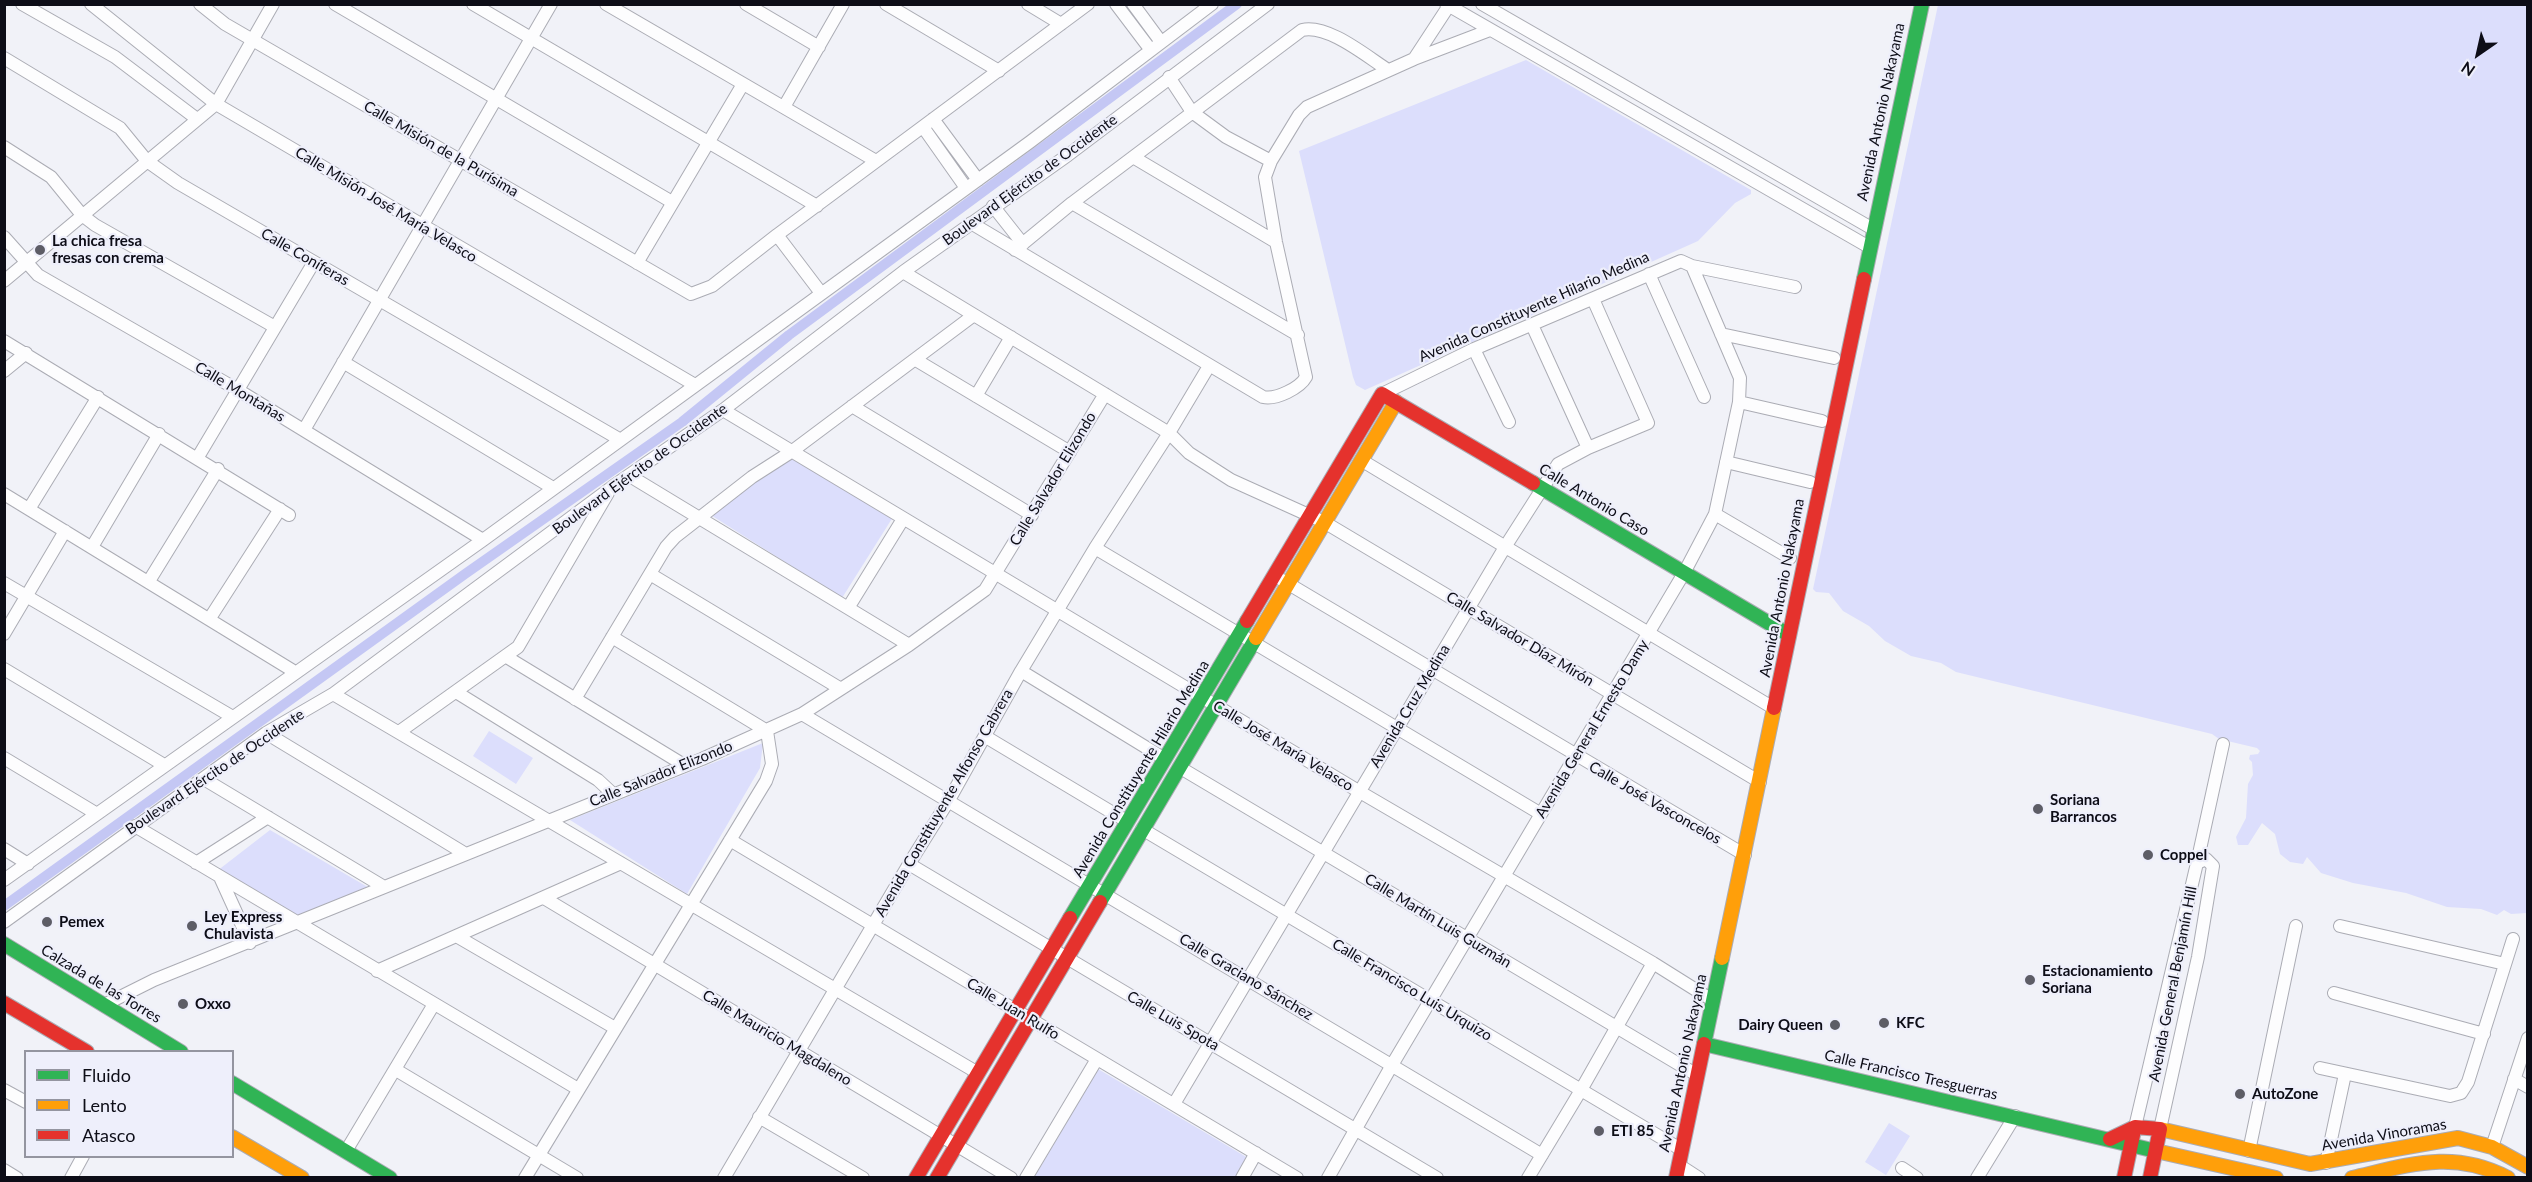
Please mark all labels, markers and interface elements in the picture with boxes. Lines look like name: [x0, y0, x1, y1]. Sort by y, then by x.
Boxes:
street label: Avenida Antonio Nakayama: [1853, 21, 1909, 203]
north arrow: [2448, 24, 2508, 84]
text: N: [2457, 58, 2478, 81]
street label: Calle Misión de la Purísima: [360, 97, 522, 201]
street label: Boulevard Ejército de Occidente: [939, 111, 1121, 249]
street label: Calle Misión José María Velasco: [292, 144, 480, 266]
street label: Calle Coníferas: [258, 224, 352, 290]
place label: La chica fresa fresas con crema: [52, 232, 164, 267]
marker: La chica fresa fresas con crema: [33, 243, 47, 257]
street label: Avenida Constituyente Hilario Medina: [1416, 248, 1652, 366]
street label: Calle Montañas: [192, 358, 288, 426]
street label: Boulevard Ejército de Occidente: [549, 400, 731, 538]
street label: Calle Salvador Elizondo: [1006, 409, 1100, 549]
street label: Calle Antonio Caso: [1536, 460, 1652, 540]
street label: Avenida Antonio Nakayama: [1756, 497, 1808, 679]
street label: Calle Salvador Díaz Mirón: [1443, 588, 1597, 690]
street label: Avenida General Ernesto Damy: [1532, 637, 1652, 821]
street label: Avenida Cruz Medina: [1366, 641, 1454, 771]
street label: Avenida Constituyente Hilario Medina: [1069, 657, 1213, 881]
street label: Avenida Constituyente Alfonso Cabrera: [871, 686, 1017, 920]
street label: Calle José María Velasco: [1210, 697, 1356, 795]
street label: Boulevard Ejército de Occidente: [122, 705, 308, 839]
street label: Calle Salvador Elizondo: [587, 737, 735, 811]
street label: Calle José Vasconcelos: [1586, 758, 1724, 848]
place label: Soriana Barrancos: [2050, 791, 2117, 826]
marker: Soriana Barrancos: [2031, 802, 2045, 816]
place label: Coppel: [2160, 846, 2207, 864]
marker: Coppel: [2141, 848, 2155, 862]
street label: Calle Martín Luis Guzmán: [1361, 870, 1515, 972]
street label: Avenida General Benjamín Hill: [2145, 885, 2201, 1083]
place label: Ley Express Chulavista: [204, 908, 282, 943]
place label: Pemex: [59, 913, 104, 931]
marker: Pemex: [40, 915, 54, 929]
marker: Ley Express Chulavista: [185, 919, 199, 933]
street label: Calle Graciano Sánchez: [1176, 930, 1316, 1024]
street label: Calle Francisco Luis Urquizo: [1329, 935, 1495, 1045]
street label: Calzada de las Torres: [38, 941, 164, 1027]
place label: Estacionamiento Soriana: [2042, 962, 2153, 997]
street label: Avenida Antonio Nakayama: [1655, 972, 1711, 1154]
marker: Estacionamiento Soriana: [2023, 973, 2037, 987]
street label: Calle Juan Rulfo: [963, 974, 1063, 1044]
street label: Calle Mauricio Magdaleno: [699, 986, 855, 1090]
street label: Calle Luis Spota: [1124, 987, 1222, 1055]
place label: Oxxo: [195, 995, 231, 1013]
marker: Oxxo: [176, 997, 190, 1011]
place label: KFC: [1896, 1014, 1925, 1032]
place label: Dairy Queen: [1738, 1016, 1823, 1034]
marker: KFC: [1877, 1016, 1891, 1030]
marker: Dairy Queen: [1828, 1018, 1842, 1032]
street label: Calle Francisco Tresguerras: [1822, 1046, 2000, 1104]
legend: [24, 1050, 234, 1158]
text: Fluido: [82, 1064, 131, 1086]
place label: AutoZone: [2252, 1085, 2318, 1103]
marker: AutoZone: [2233, 1087, 2247, 1101]
text: Lento: [82, 1094, 127, 1116]
street label: Avenida Vinoramas: [2320, 1115, 2448, 1155]
place label: ETI 85: [1611, 1122, 1654, 1140]
text: Atasco: [82, 1124, 135, 1146]
marker: ETI 85: [1592, 1124, 1606, 1138]

